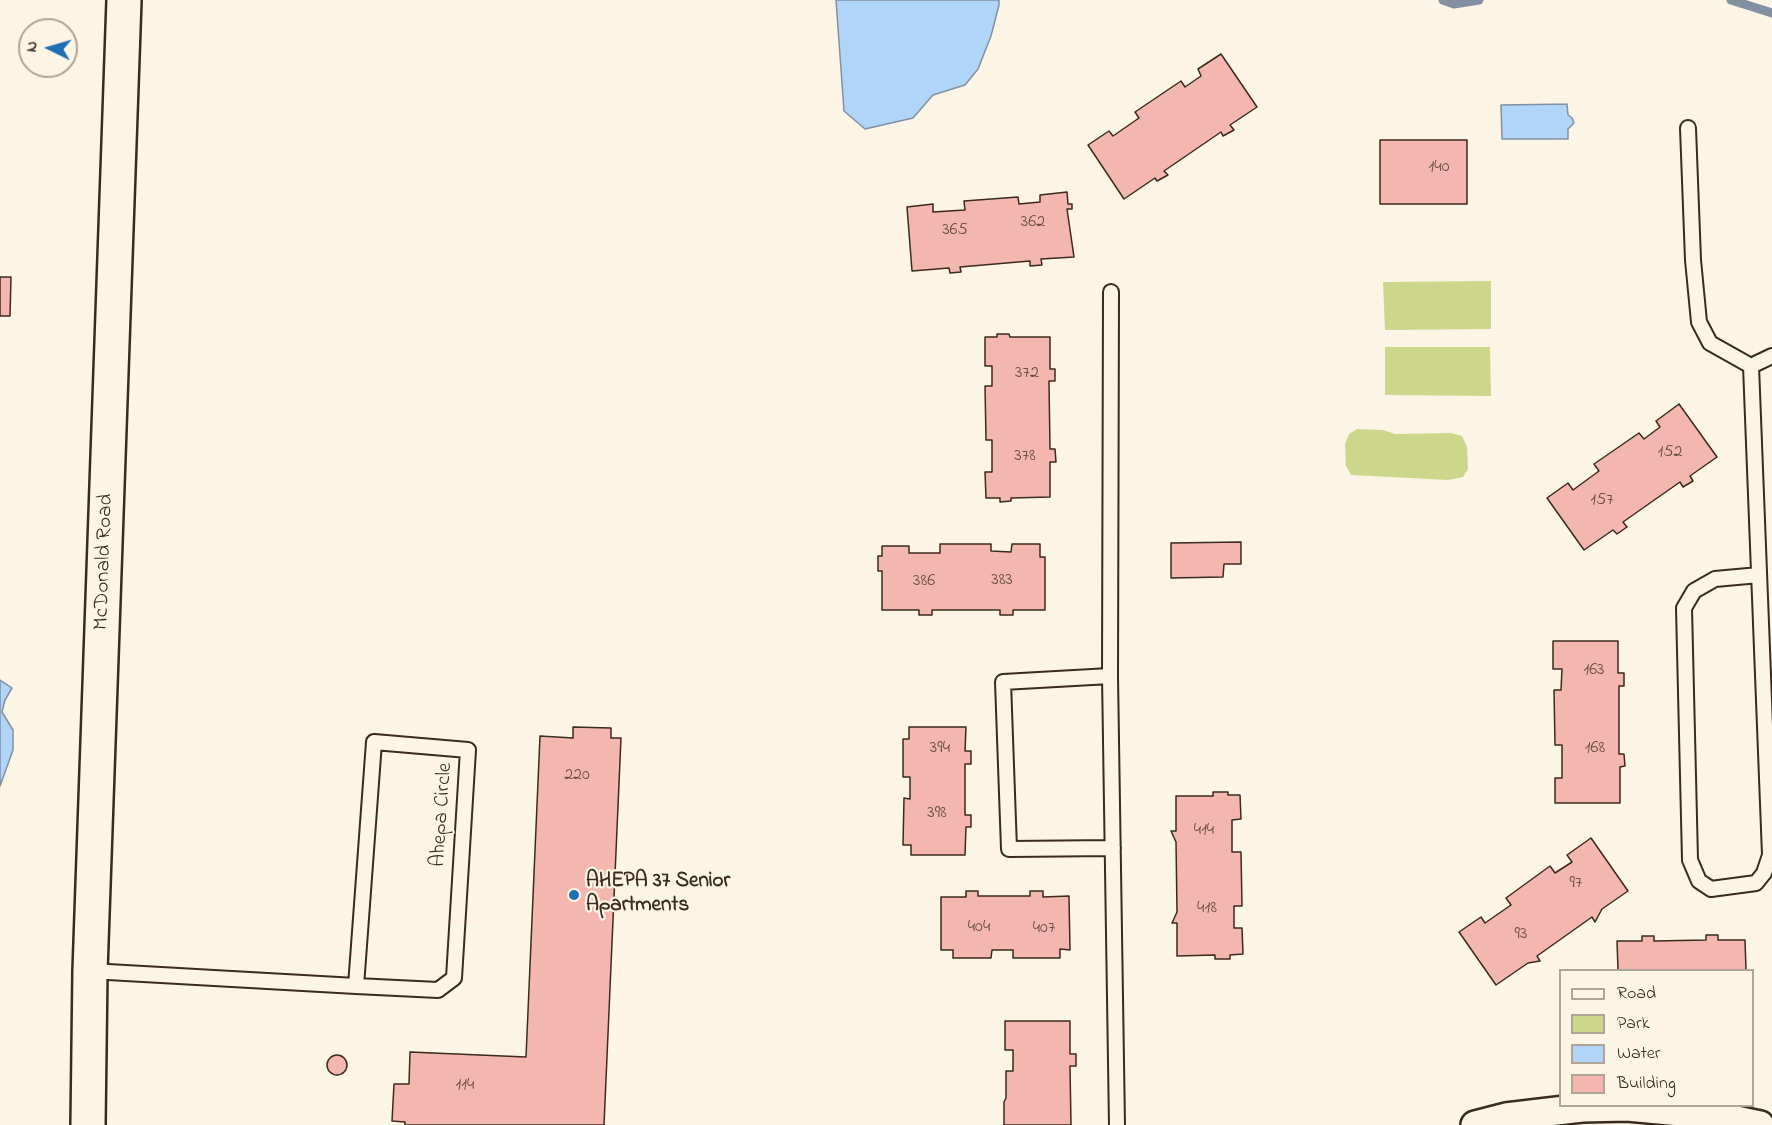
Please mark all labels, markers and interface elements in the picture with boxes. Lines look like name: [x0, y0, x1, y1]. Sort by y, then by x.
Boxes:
north arrow: [18, 18, 78, 78]
text: N: [20, 40, 44, 53]
house number: 140: [1429, 157, 1449, 179]
house number: 362: [1021, 212, 1045, 234]
house number: 365: [942, 220, 968, 242]
house number: 372: [1015, 363, 1039, 385]
house number: 152: [1658, 442, 1682, 464]
house number: 378: [1014, 446, 1036, 468]
house number: 157: [1590, 490, 1614, 512]
street label: McDonald Road: [90, 493, 120, 631]
house number: 383: [991, 570, 1013, 592]
house number: 386: [913, 571, 935, 593]
house number: 163: [1583, 660, 1605, 682]
house number: 394: [930, 738, 950, 760]
house number: 168: [1585, 738, 1605, 760]
street label: Ahepa Circle: [427, 762, 459, 868]
house number: 220: [564, 765, 590, 787]
house number: 398: [927, 803, 947, 825]
house number: 414: [1194, 820, 1214, 842]
place label: AHEPA 37 Senior Apartments: [586, 870, 730, 920]
house number: 97: [1570, 873, 1582, 895]
marker: AHEPA 37 Senior Apartments: [567, 888, 581, 902]
house number: 418: [1197, 898, 1217, 920]
house number: 404: [968, 917, 990, 939]
house number: 407: [1033, 918, 1055, 940]
house number: 93: [1515, 924, 1527, 946]
legend: [1559, 969, 1754, 1107]
text: Road: [1617, 981, 1656, 1007]
text: Park: [1617, 1011, 1650, 1037]
text: Water: [1617, 1041, 1660, 1067]
text: Building: [1617, 1071, 1676, 1097]
house number: 114: [456, 1075, 474, 1097]

